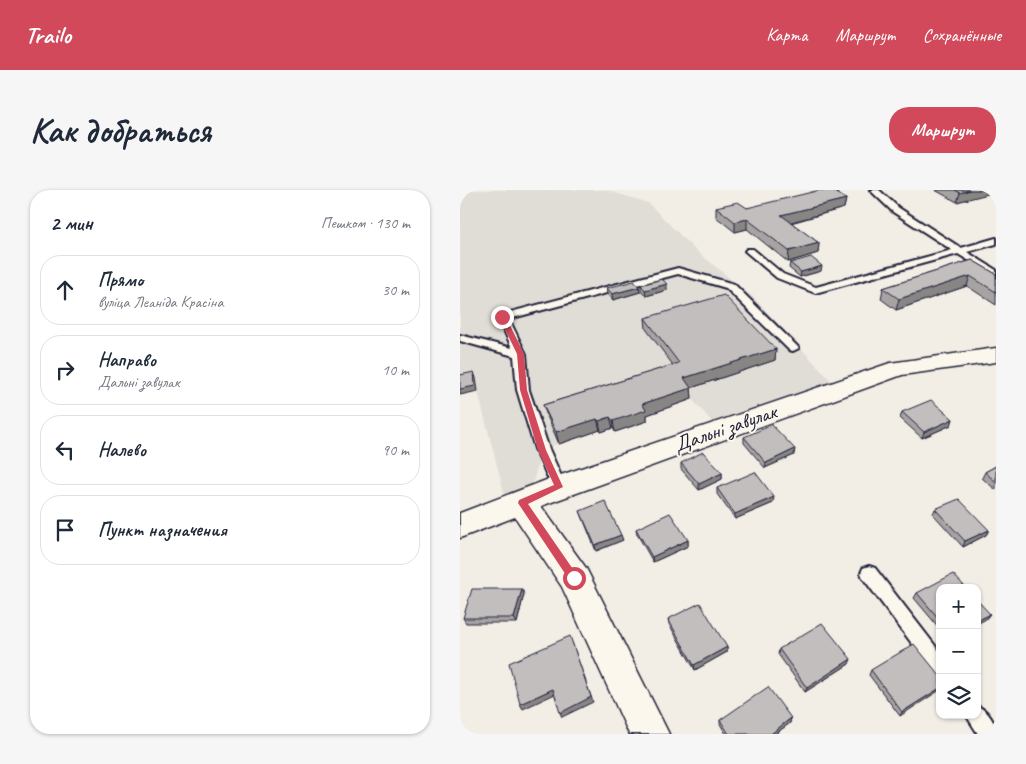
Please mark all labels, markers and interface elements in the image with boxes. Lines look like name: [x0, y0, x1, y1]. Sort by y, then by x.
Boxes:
text: Trailo: [25, 20, 71, 50]
text: Карта: [766, 24, 807, 46]
text: Маршрут: [835, 24, 895, 46]
text: Сохранённые: [923, 24, 1001, 46]
button: Маршрут: [889, 107, 996, 153]
text: Как добраться: [30, 108, 211, 153]
text: 2 мин: [50, 210, 93, 236]
text: Пешком · 130 m: [321, 213, 410, 233]
text: Прямо: [98, 268, 143, 292]
icon: ahead: [51, 276, 79, 304]
text: 30 m: [382, 280, 409, 300]
text: вуліца Леаніда Красіна: [98, 292, 223, 312]
route end: [491, 306, 514, 329]
text: Направо: [98, 348, 156, 372]
icon: right: [51, 356, 79, 384]
text: 10 m: [382, 360, 409, 380]
text: Дальні завулак: [98, 372, 180, 392]
street label: Дальні завулак: [670, 398, 782, 459]
icon: left: [51, 436, 79, 464]
text: Налево: [98, 438, 146, 462]
text: 90 m: [382, 440, 409, 460]
icon: arrive: [51, 516, 79, 544]
text: Пункт назначения: [98, 518, 227, 542]
route start: [563, 567, 586, 590]
map controls: [936, 584, 981, 719]
button: +: [936, 584, 981, 629]
button: −: [936, 629, 981, 674]
button: layers: [936, 674, 981, 719]

